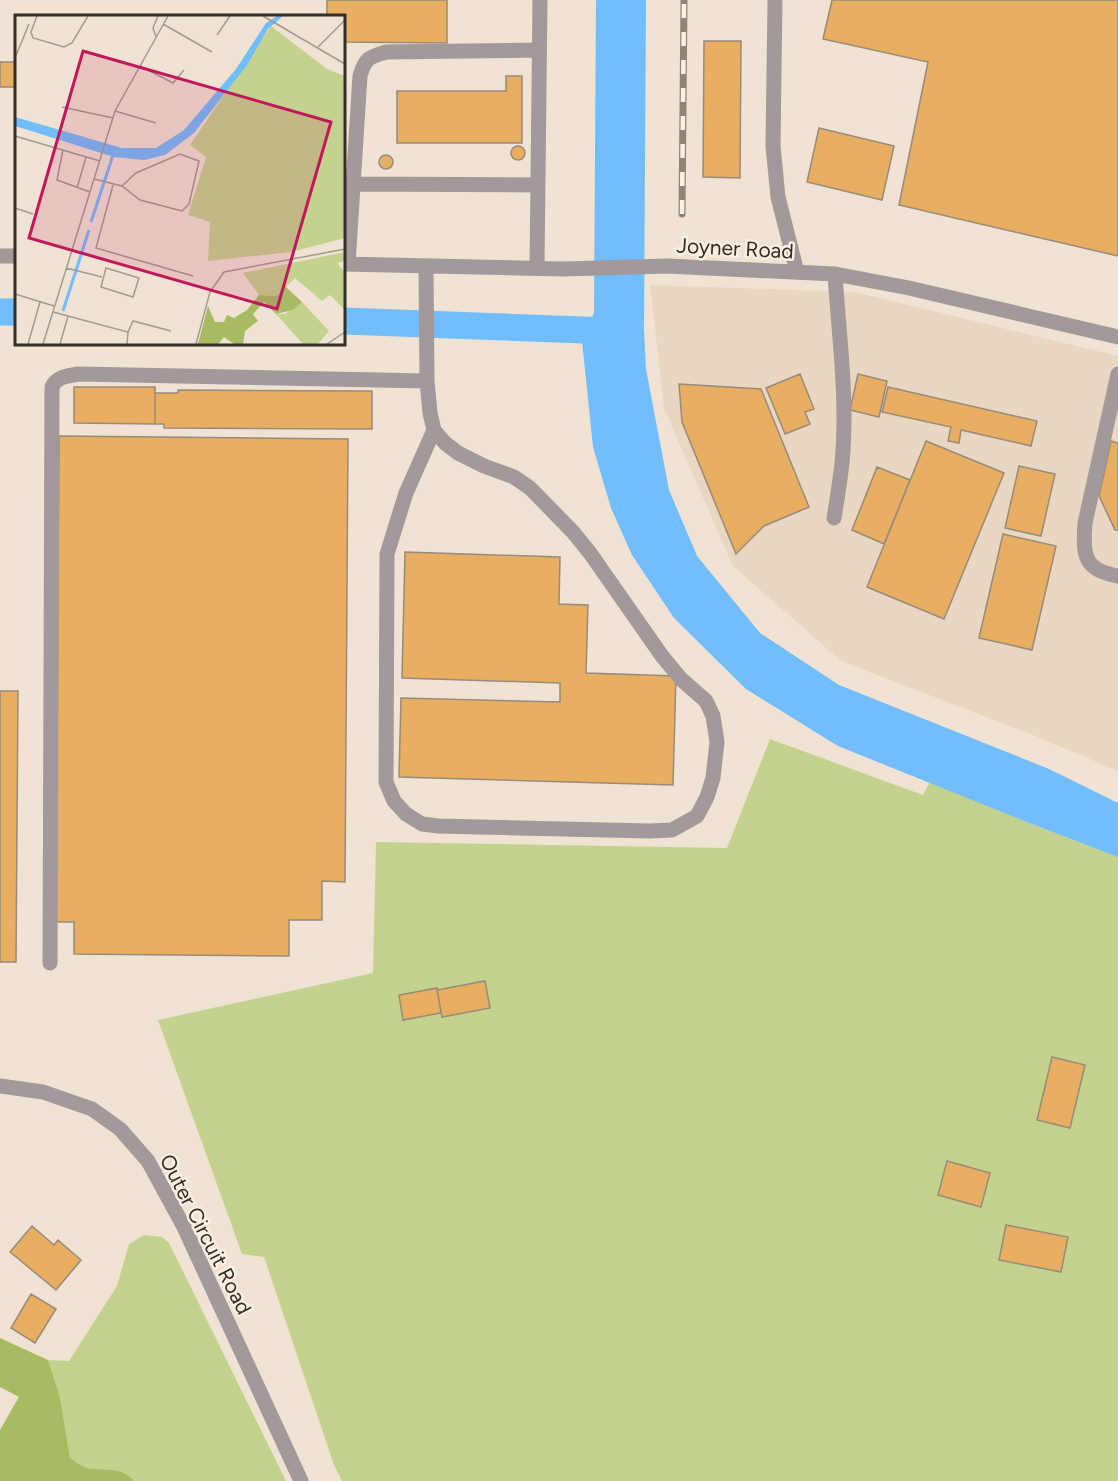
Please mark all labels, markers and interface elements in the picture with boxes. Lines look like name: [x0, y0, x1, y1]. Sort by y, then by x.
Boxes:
inset map: [15, 15, 345, 345]
street label: Joyner Road: [676, 232, 794, 264]
street label: Outer Circuit Road: [155, 1150, 257, 1318]

